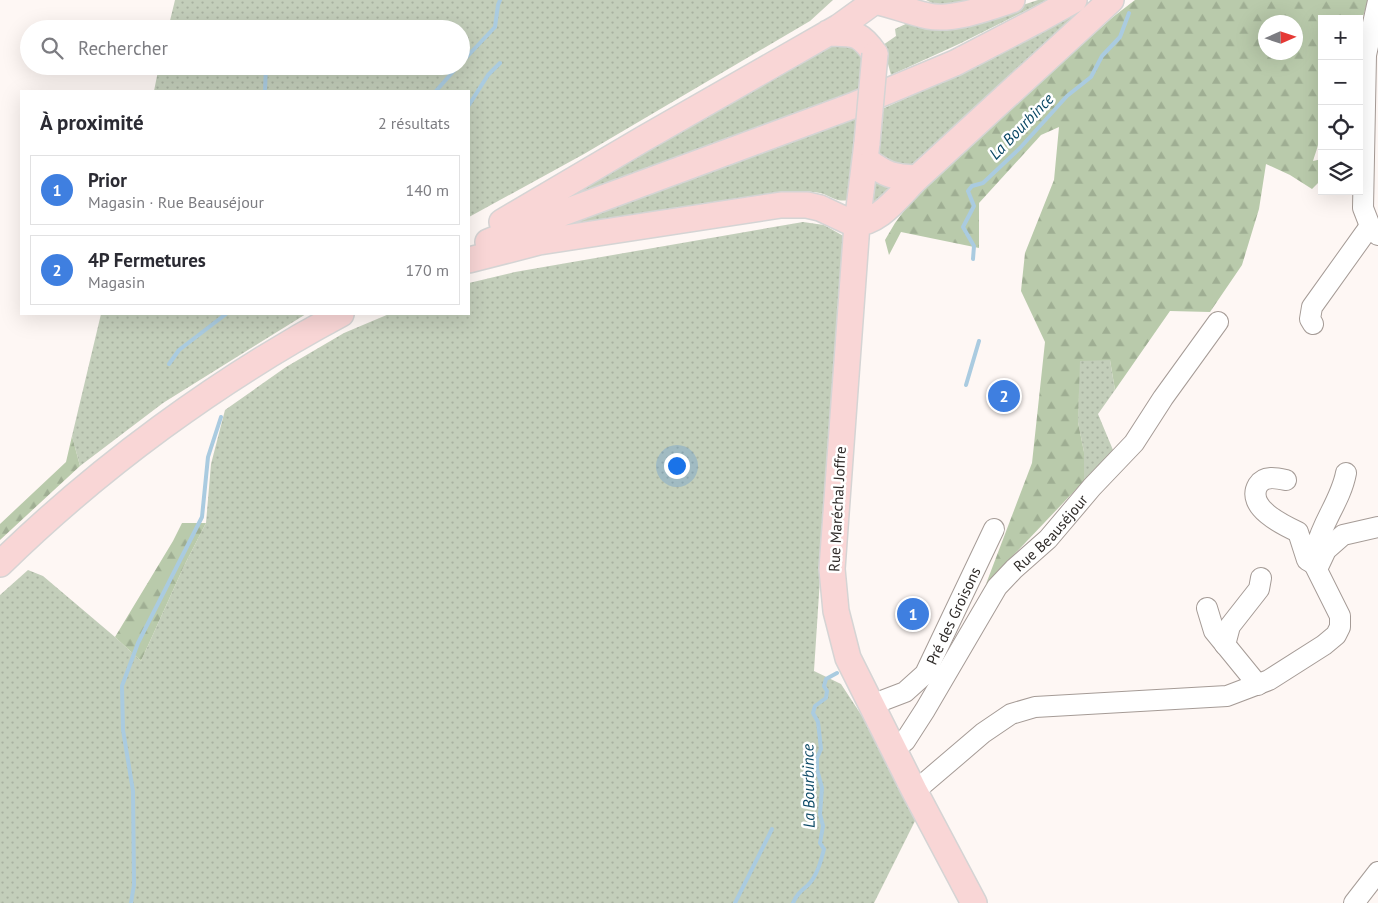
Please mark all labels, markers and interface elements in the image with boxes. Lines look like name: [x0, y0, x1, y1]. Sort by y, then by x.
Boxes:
north arrow: [1258, 15, 1303, 60]
map controls: [1318, 15, 1363, 195]
button: +: [1318, 15, 1363, 60]
search box: [20, 20, 470, 75]
icon: search: [38, 34, 66, 62]
text: Rechercher: [78, 36, 168, 60]
button: −: [1318, 60, 1363, 105]
water label: La Bourbince: [985, 88, 1058, 163]
button: locate: [1318, 105, 1363, 150]
text: À proximité: [40, 109, 144, 136]
text: 2 résultats: [378, 113, 450, 133]
button: layers: [1318, 150, 1363, 195]
text: Prior: [88, 168, 127, 192]
text: 1: [52, 180, 62, 200]
text: 140 m: [406, 180, 449, 200]
text: Magasin · Rue Beauséjour: [88, 192, 264, 212]
text: 4P Fermetures: [88, 248, 206, 272]
text: 2: [52, 260, 62, 280]
text: 170 m: [406, 260, 449, 280]
text: Magasin: [88, 272, 145, 292]
pin: 2: [988, 377, 1020, 415]
street label: Rue Maréchal Joffre: [824, 446, 850, 572]
your location: [664, 453, 690, 479]
street label: Rue Beauséjour: [1009, 490, 1091, 575]
street label: Pré des Groisons: [921, 564, 984, 668]
pin: 1: [897, 595, 929, 633]
water label: La Bourbince: [797, 743, 819, 828]

